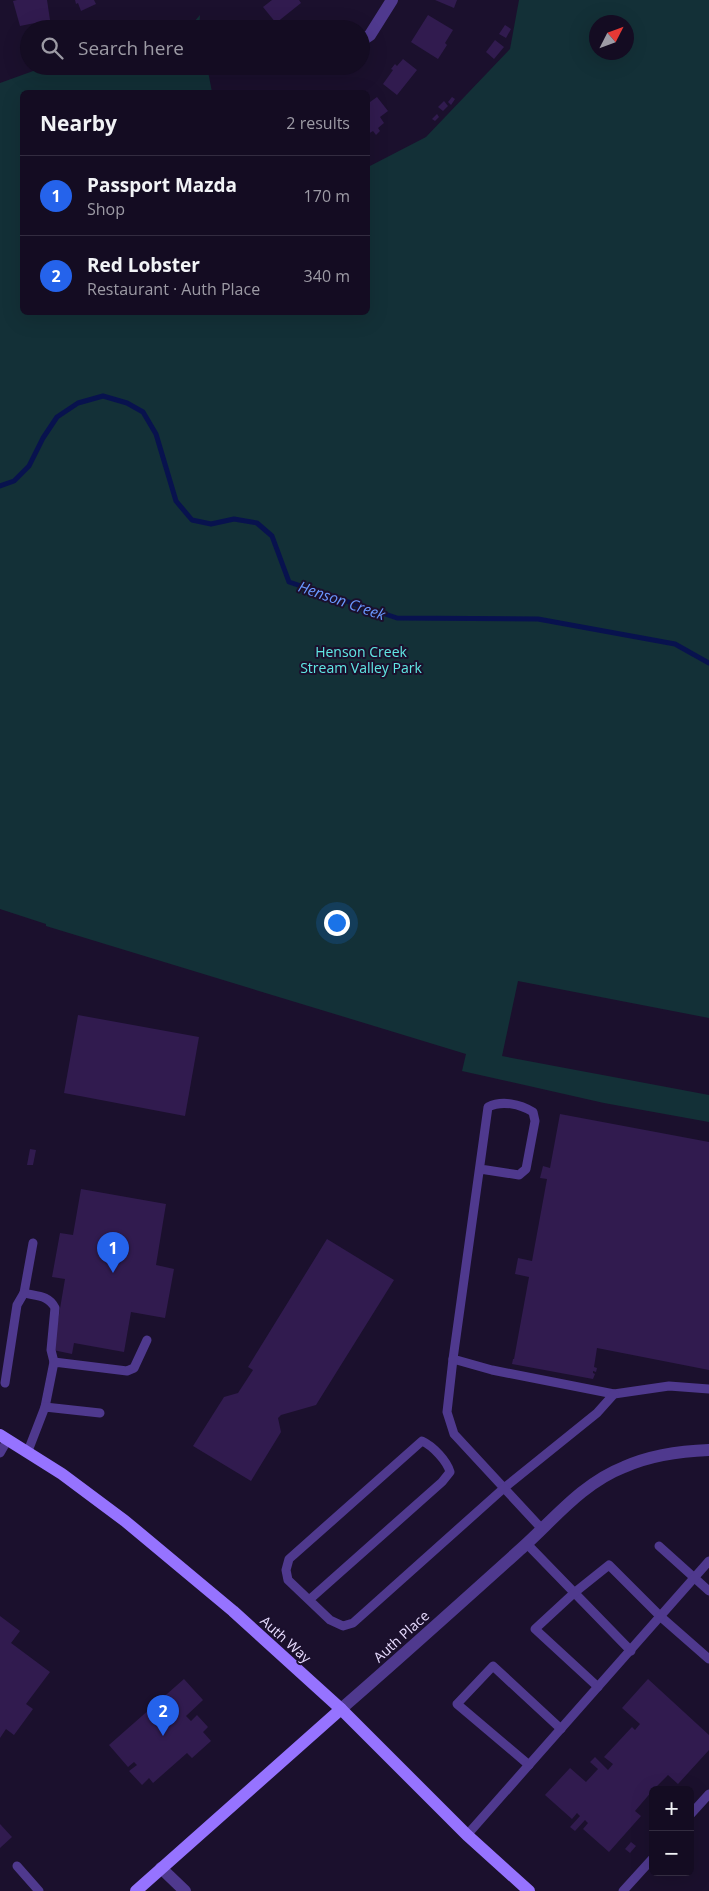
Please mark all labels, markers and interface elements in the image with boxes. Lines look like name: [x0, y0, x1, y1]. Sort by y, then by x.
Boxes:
north arrow: [589, 15, 634, 60]
search box: [20, 20, 370, 75]
icon: search: [38, 34, 66, 62]
text: Search here: [78, 35, 184, 61]
text: Nearby: [40, 109, 117, 137]
text: 2 results: [286, 112, 350, 134]
text: Passport Mazda: [87, 172, 237, 198]
text: 1: [51, 185, 61, 207]
text: 170 m: [304, 185, 350, 207]
text: Shop: [87, 198, 125, 220]
text: Red Lobster: [87, 252, 200, 278]
text: 2: [51, 265, 61, 287]
text: 340 m: [304, 265, 350, 287]
text: Restaurant · Auth Place: [87, 278, 260, 300]
water label: Henson Creek: [296, 576, 389, 624]
park label: Henson Creek Stream Valley Park: [300, 642, 422, 677]
your location: [324, 910, 350, 936]
pin: 1: [97, 1232, 129, 1273]
street label: Auth Place: [369, 1606, 433, 1666]
street label: Auth Way: [256, 1611, 316, 1668]
pin: 2: [147, 1695, 179, 1736]
map controls: [649, 1786, 694, 1876]
button: +: [649, 1786, 694, 1831]
button: −: [649, 1831, 694, 1876]

